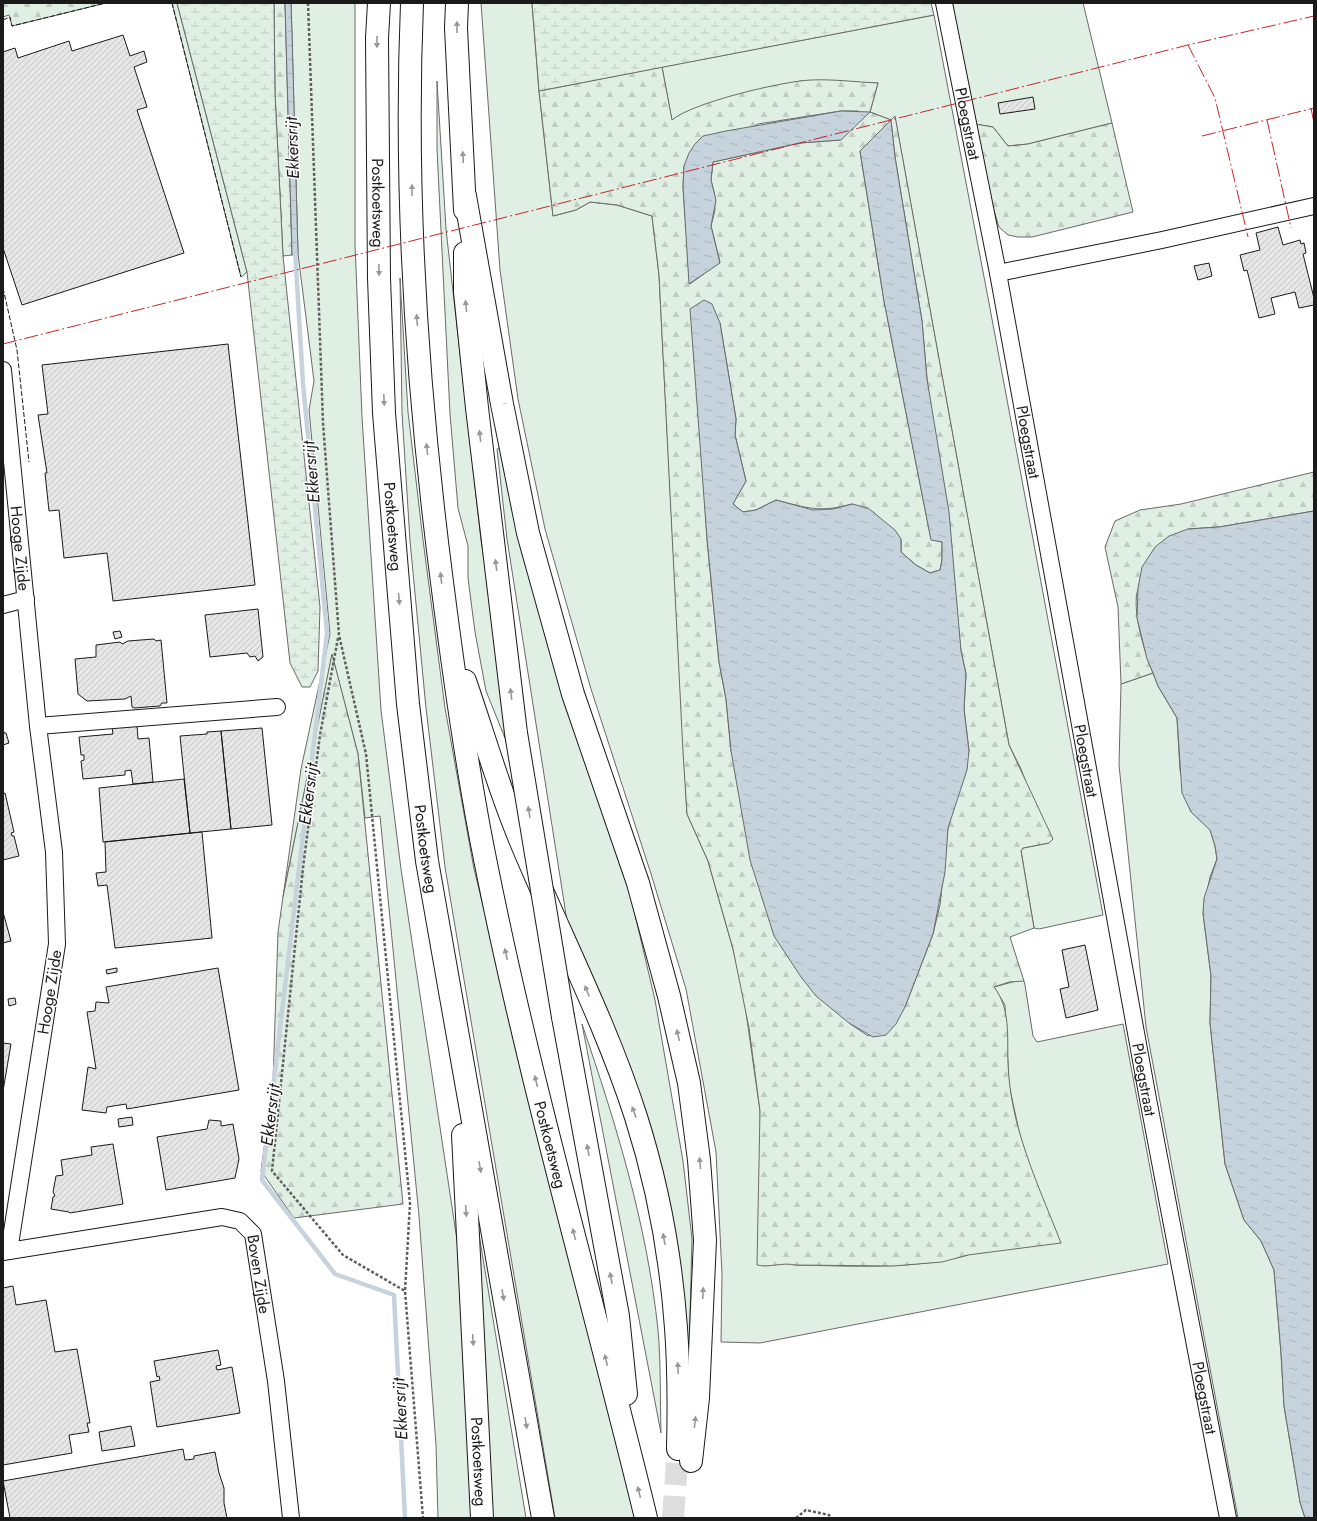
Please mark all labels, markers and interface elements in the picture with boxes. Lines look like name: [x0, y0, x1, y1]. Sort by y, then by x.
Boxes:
one-way arrow: [454, 20, 460, 33]
one-way arrow: [374, 36, 380, 49]
street label: Ploegstraat: [949, 85, 986, 162]
water label: Ekkersrijt: [279, 115, 305, 179]
one-way arrow: [460, 150, 466, 163]
street label: Postkoetsweg: [366, 158, 390, 248]
one-way arrow: [409, 183, 415, 196]
one-way arrow: [376, 264, 382, 277]
one-way arrow: [463, 300, 470, 312]
one-way arrow: [413, 314, 420, 326]
one-way arrow: [381, 394, 387, 407]
street label: Ploegstraat: [1010, 404, 1046, 480]
one-way arrow: [477, 430, 483, 442]
water label: Ekkersrijt: [296, 439, 326, 504]
one-way arrow: [423, 443, 430, 455]
street label: Postkoetsweg: [378, 481, 408, 572]
street label: Hooge Zijde: [4, 505, 36, 592]
one-way arrow: [493, 559, 499, 571]
one-way arrow: [438, 572, 444, 584]
one-way arrow: [395, 593, 402, 605]
one-way arrow: [508, 688, 514, 700]
street label: Ploegstraat: [1068, 722, 1104, 799]
water label: Ekkersrijt: [292, 761, 324, 826]
street label: Postkoetsweg: [408, 803, 443, 895]
one-way arrow: [526, 806, 532, 818]
street label: Hooge Zijde: [31, 948, 68, 1036]
one-way arrow: [502, 948, 508, 961]
one-way arrow: [583, 985, 589, 997]
one-way arrow: [675, 1029, 681, 1041]
street label: Ploegstraat: [1126, 1041, 1162, 1118]
one-way arrow: [532, 1075, 538, 1087]
water label: Ekkersrijt: [254, 1082, 286, 1147]
street label: Postkoetsweg: [528, 1099, 572, 1191]
one-way arrow: [631, 1106, 637, 1118]
one-way arrow: [584, 1144, 590, 1156]
one-way arrow: [696, 1157, 703, 1169]
one-way arrow: [477, 1161, 483, 1173]
one-way arrow: [463, 1205, 470, 1217]
one-way arrow: [571, 1228, 577, 1240]
street label: Boven Zijde: [241, 1233, 276, 1315]
one-way arrow: [661, 1233, 667, 1245]
one-way arrow: [608, 1272, 614, 1284]
one-way arrow: [700, 1286, 706, 1299]
one-way arrow: [500, 1289, 506, 1301]
one-way arrow: [469, 1334, 476, 1346]
one-way arrow: [603, 1354, 609, 1366]
street label: Ploegstraat: [1186, 1360, 1223, 1436]
one-way arrow: [675, 1361, 681, 1374]
water label: Ekkersrijt: [386, 1376, 414, 1441]
street label: Postkoetsweg: [465, 1416, 492, 1507]
one-way arrow: [692, 1416, 698, 1428]
one-way arrow: [523, 1417, 529, 1429]
one-way arrow: [636, 1486, 642, 1498]

